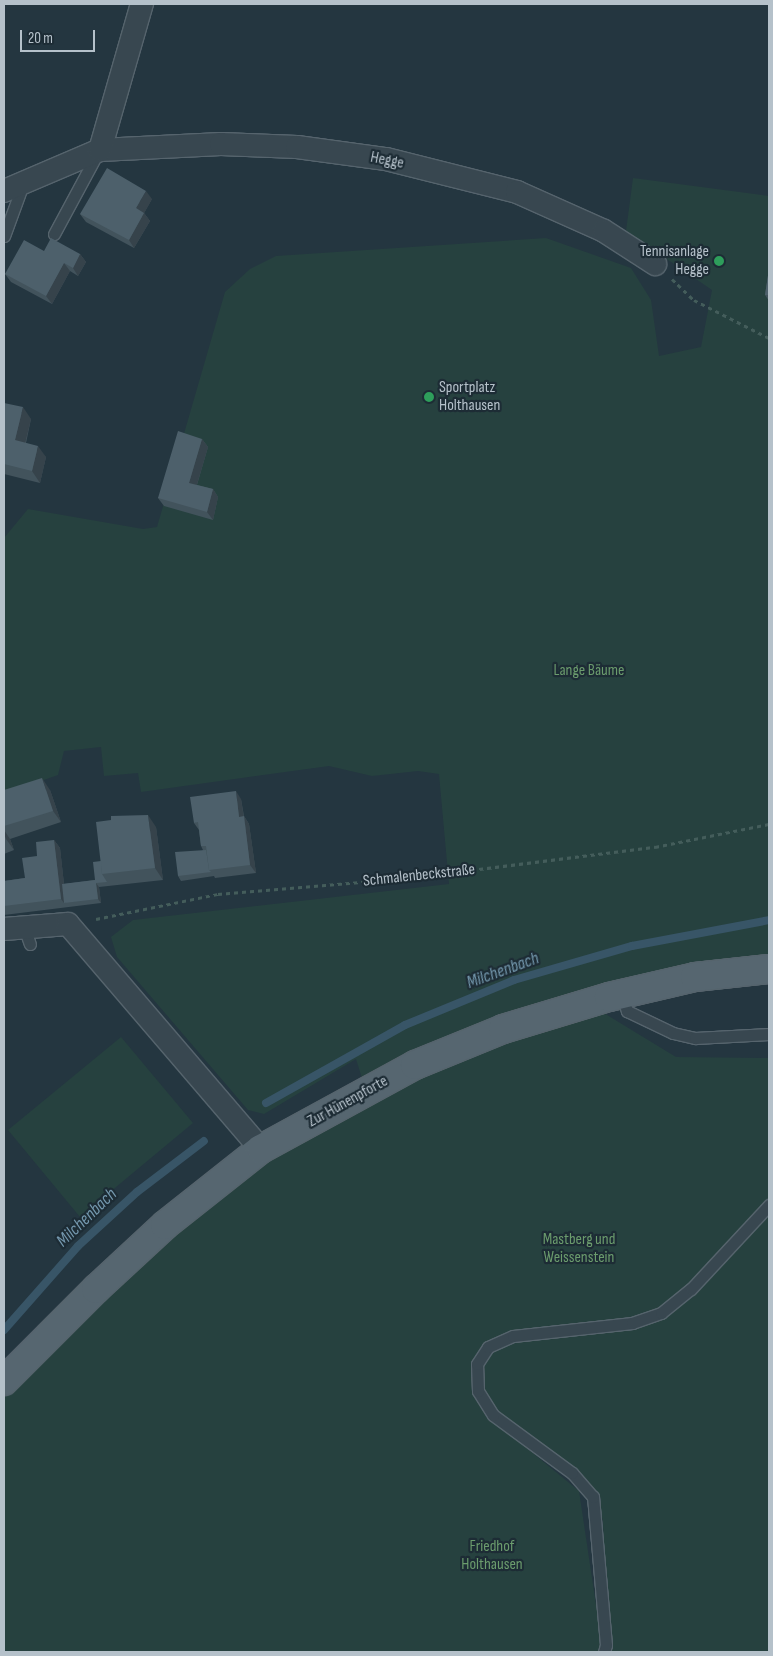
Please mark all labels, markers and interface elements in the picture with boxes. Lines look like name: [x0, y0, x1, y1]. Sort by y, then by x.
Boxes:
scale bar: [22, 20, 98, 52]
text: 20 m: [28, 29, 53, 48]
street label: Hegge: [369, 148, 405, 174]
place label: Tennisanlage Hegge: [640, 242, 709, 280]
marker: Tennisanlage Hegge: [713, 255, 725, 267]
place label: Sportplatz Holthausen: [439, 378, 500, 416]
marker: Sportplatz Holthausen: [423, 391, 435, 403]
park label: Lange Bäume: [554, 661, 624, 681]
street label: Schmalenbeckstraße: [362, 861, 476, 891]
water label: Milchenbach: [464, 948, 542, 994]
street label: Zur Hünenpforte: [305, 1072, 391, 1132]
water label: Milchenbach: [52, 1184, 122, 1252]
park label: Mastberg und Weissenstein: [543, 1230, 615, 1268]
park label: Friedhof Holthausen: [461, 1537, 523, 1575]

